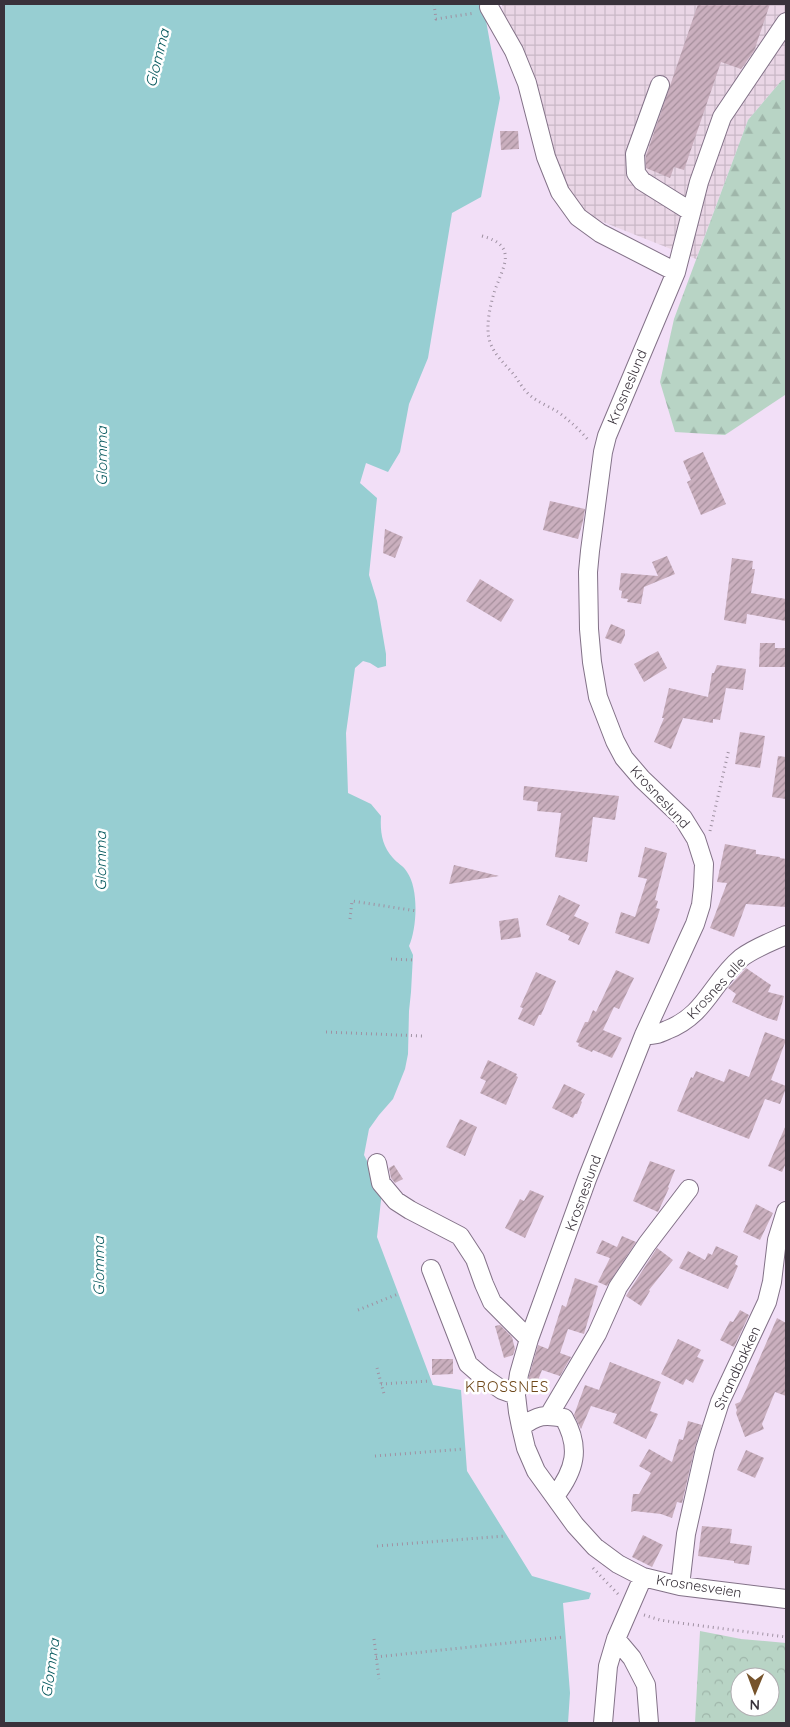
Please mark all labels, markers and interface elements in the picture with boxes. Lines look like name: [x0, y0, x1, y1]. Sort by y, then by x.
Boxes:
water label: Glomma: [141, 26, 174, 89]
street label: Krosneslund: [603, 347, 651, 427]
water label: Glomma: [92, 425, 111, 486]
street label: Krosneslund: [626, 762, 694, 832]
water label: Glomma: [91, 830, 110, 891]
street label: Krosnes alle: [683, 953, 749, 1023]
street label: Krosneslund: [561, 1152, 605, 1234]
water label: Glomma: [89, 1235, 108, 1296]
street label: Strandbakken: [710, 1323, 764, 1413]
district label: KROSSNES: [465, 1377, 549, 1396]
street label: Krosnesveien: [655, 1570, 743, 1602]
water label: Glomma: [36, 1636, 64, 1699]
north arrow: [730, 1667, 780, 1717]
text: N: [749, 1696, 760, 1714]

